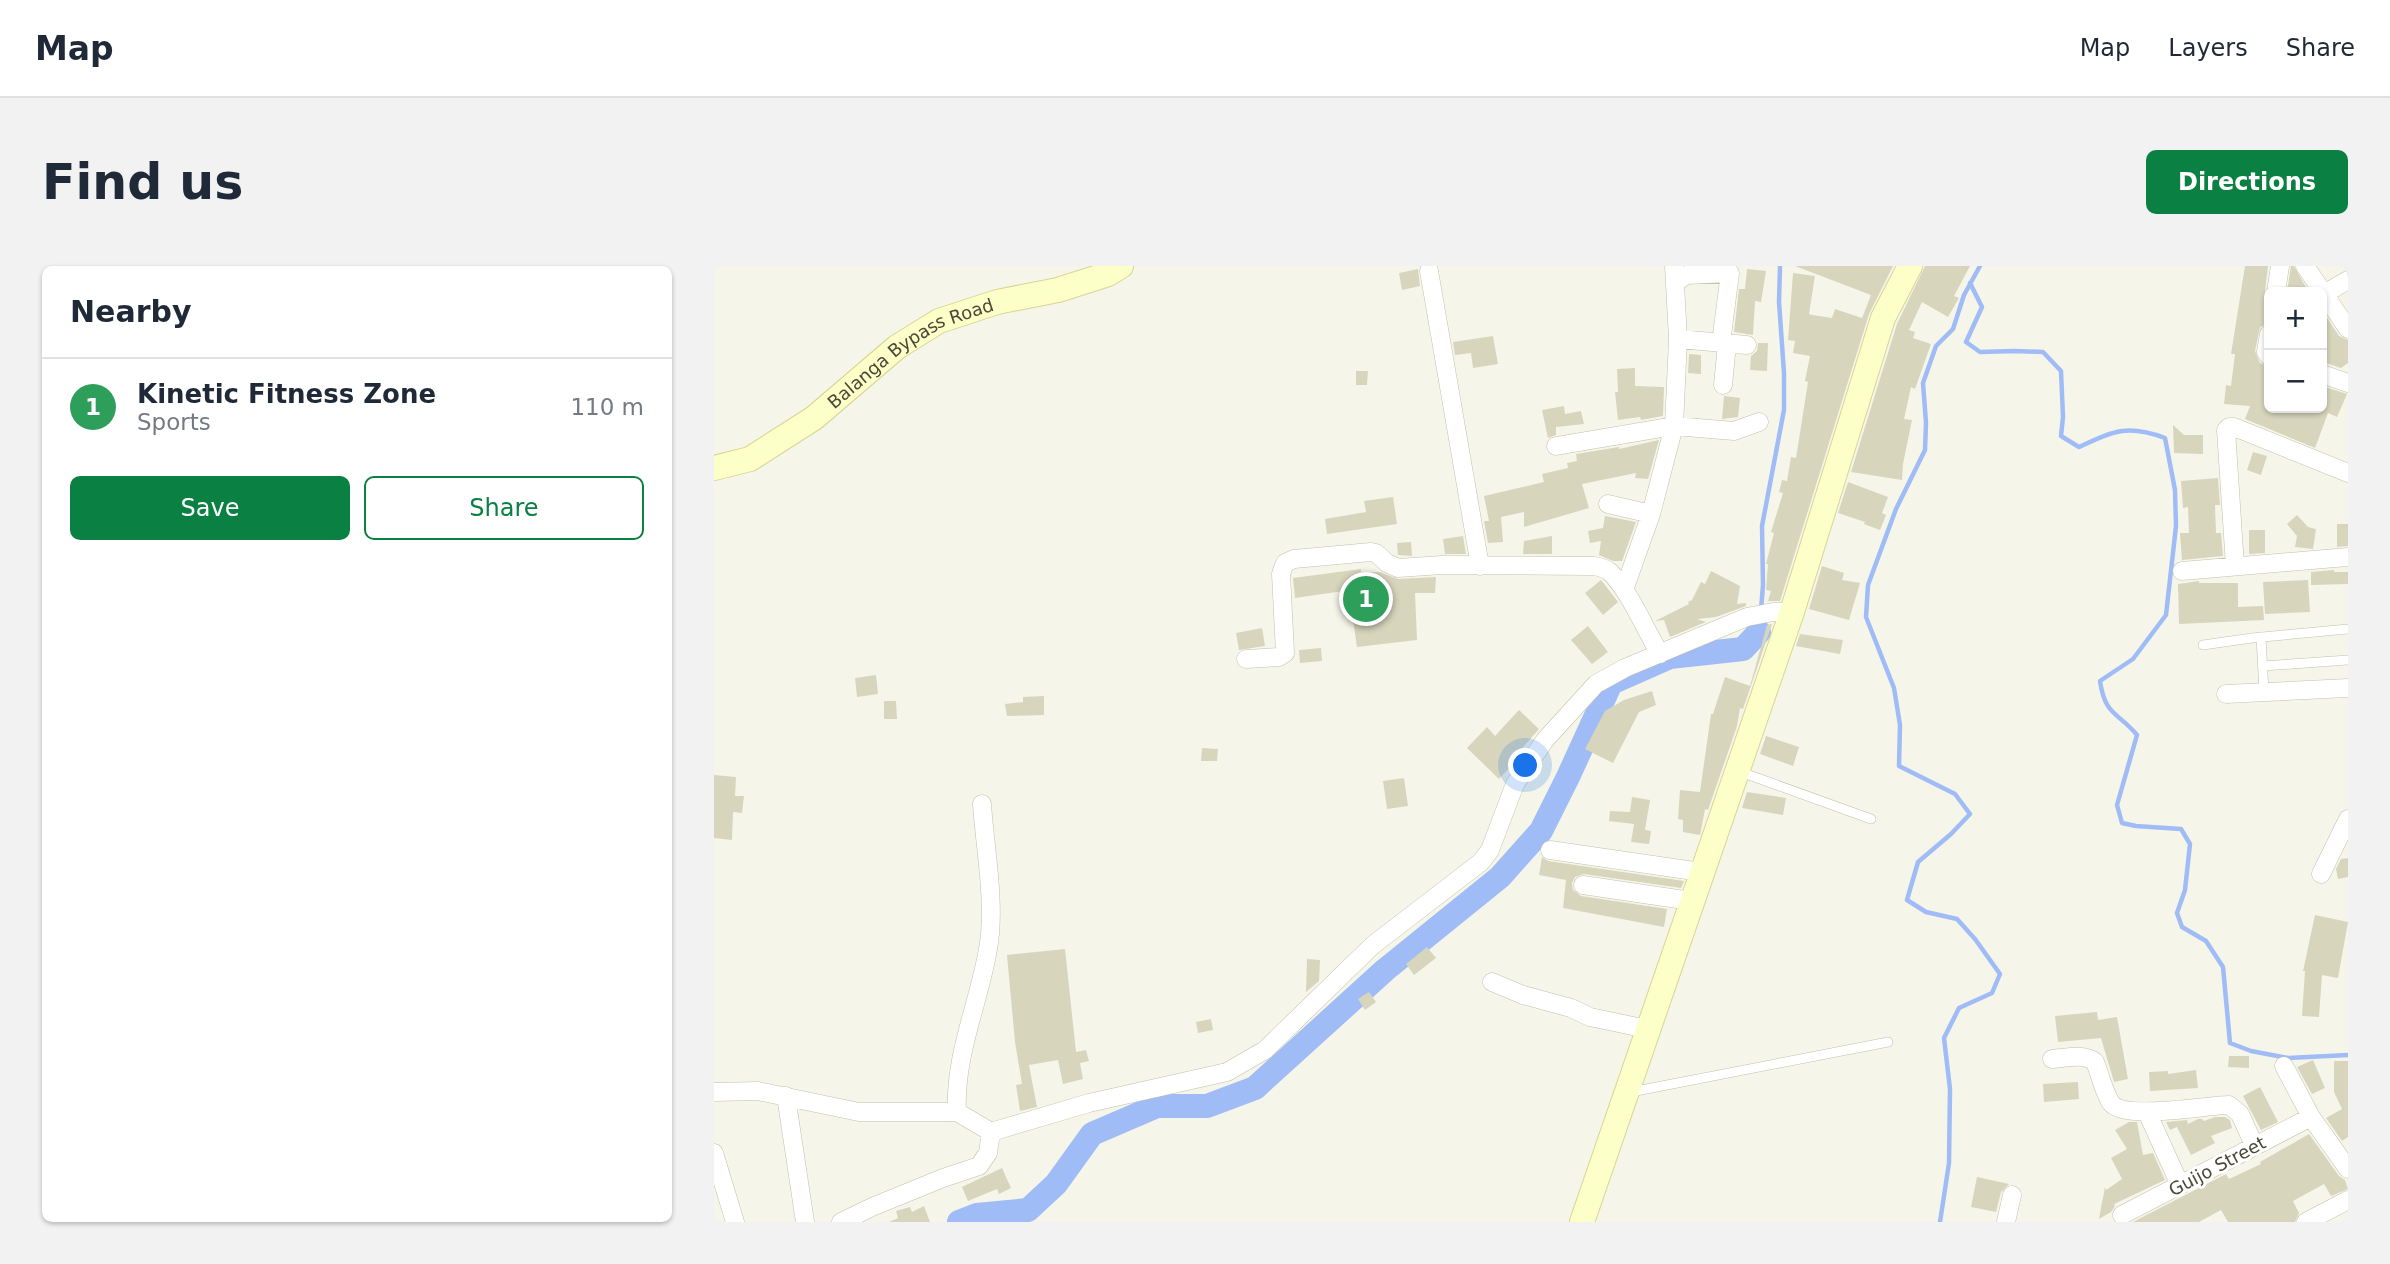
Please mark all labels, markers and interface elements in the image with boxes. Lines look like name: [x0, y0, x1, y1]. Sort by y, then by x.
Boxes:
text: Map: [35, 29, 114, 68]
text: Map: [2080, 34, 2130, 62]
text: Layers: [2168, 34, 2248, 62]
text: Share: [2286, 34, 2355, 62]
button: Directions: [2146, 150, 2348, 214]
text: Find us: [42, 154, 243, 211]
map controls: [2264, 287, 2327, 413]
button: +: [2264, 287, 2327, 350]
street label: Balanga Bypass Road: [823, 293, 996, 412]
text: Nearby: [70, 294, 192, 329]
button: −: [2264, 350, 2327, 413]
text: Kinetic Fitness Zone: [137, 379, 436, 409]
text: 1: [85, 394, 101, 420]
text: 110 m: [570, 394, 644, 420]
text: Sports: [137, 409, 211, 435]
button: Save: [70, 476, 350, 540]
button: Share: [364, 476, 644, 540]
pin: 1: [1343, 573, 1389, 625]
your location: [1508, 748, 1542, 782]
street label: Guijo Street: [2165, 1132, 2269, 1200]

